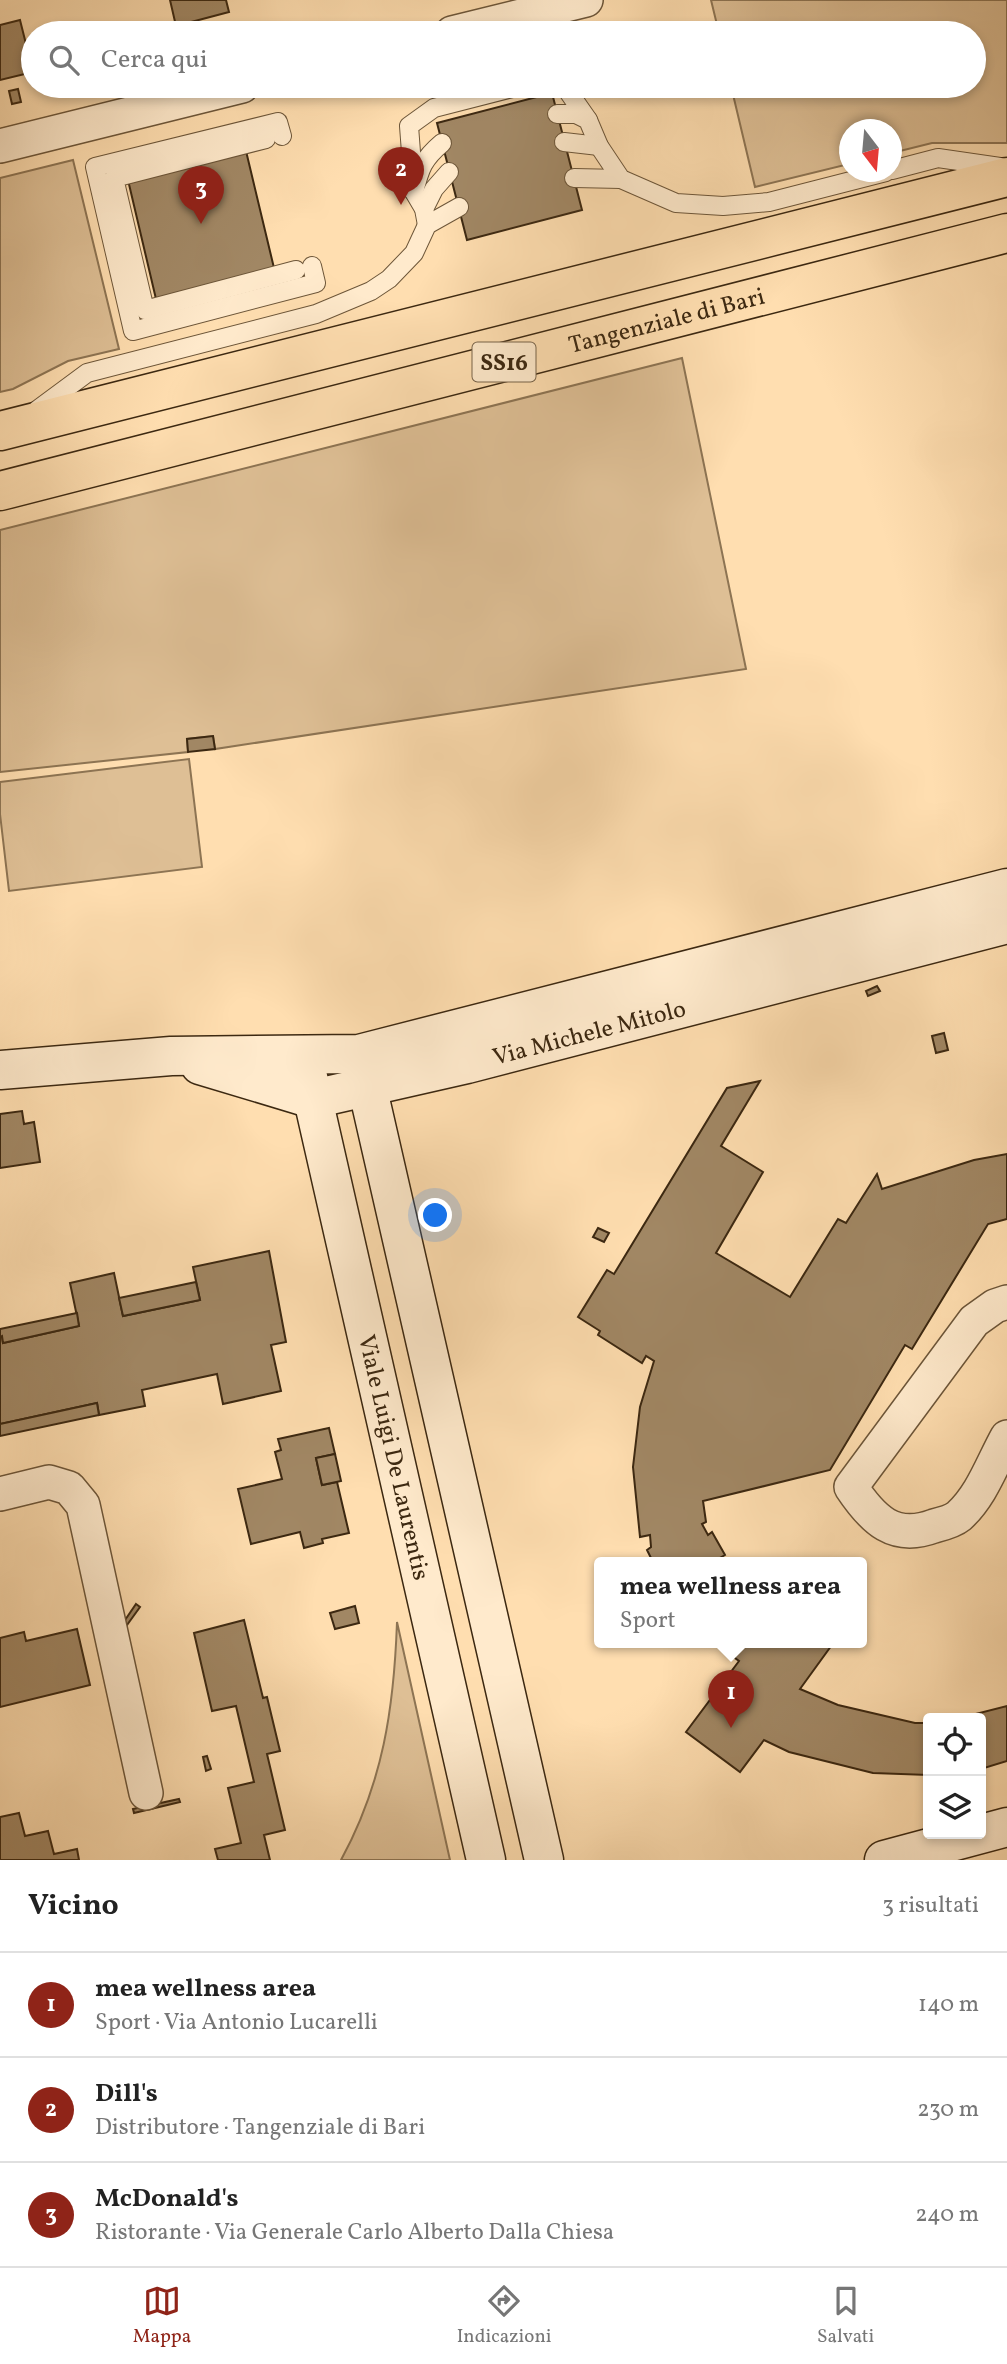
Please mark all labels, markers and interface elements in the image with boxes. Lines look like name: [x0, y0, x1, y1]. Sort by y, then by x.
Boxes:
search box: [21, 21, 986, 98]
icon: search: [45, 41, 83, 79]
text: Cerca qui: [101, 42, 208, 78]
north arrow: [839, 119, 902, 182]
pin: 2: [378, 147, 424, 205]
pin: 3: [178, 166, 224, 224]
street label: Tangenziale di Bari: [565, 281, 769, 364]
road number: SS16: [472, 342, 536, 382]
street label: Via Michele Mitolo: [489, 993, 690, 1076]
your location: [418, 1198, 452, 1232]
street label: Viale Luigi De Laurentis: [348, 1332, 437, 1584]
popup: [594, 1557, 867, 1648]
text: mea wellness area: [620, 1569, 841, 1605]
text: Sport: [620, 1605, 676, 1637]
pin: 1: [708, 1670, 754, 1728]
map controls: [923, 1713, 986, 1839]
button: locate: [923, 1713, 986, 1776]
button: layers: [923, 1776, 986, 1839]
text: Vicino: [28, 1885, 119, 1927]
text: 3 risultati: [882, 1890, 979, 1922]
text: mea wellness area: [95, 1971, 316, 2007]
text: 1: [46, 1989, 56, 2021]
text: 140 m: [918, 1989, 979, 2021]
text: Sport · Via Antonio Lucarelli: [95, 2007, 378, 2039]
text: Dill's: [95, 2076, 158, 2112]
text: 2: [45, 2094, 57, 2126]
text: 230 m: [917, 2094, 979, 2126]
text: Distributore · Tangenziale di Bari: [95, 2112, 425, 2144]
text: McDonald's: [95, 2181, 238, 2217]
text: 3: [45, 2199, 57, 2231]
text: 240 m: [915, 2199, 979, 2231]
text: Ristorante · Via Generale Carlo Alberto Dalla Chiesa: [95, 2217, 614, 2249]
tab: Mappa: [133, 2282, 191, 2350]
tab: Indicazioni: [457, 2282, 552, 2350]
tab: Salvati: [817, 2282, 874, 2350]

